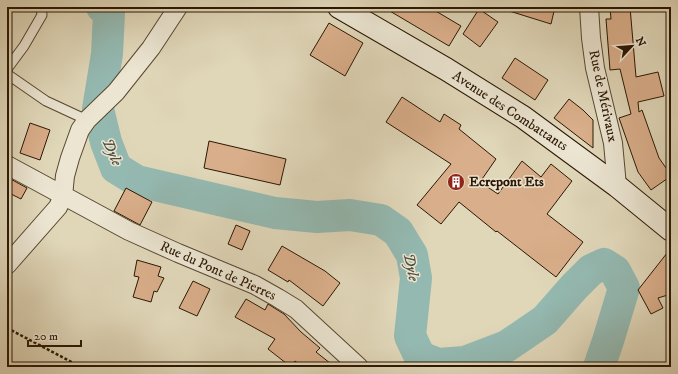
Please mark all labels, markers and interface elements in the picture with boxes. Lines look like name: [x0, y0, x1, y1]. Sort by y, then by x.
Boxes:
north arrow: [612, 26, 652, 66]
text: N: [632, 35, 648, 49]
street label: Rue de Mérivaux: [584, 48, 622, 144]
street label: Avenue des Combattants: [449, 67, 571, 155]
water label: Dyle: [98, 135, 127, 170]
building icon: Ecrepont Ets: [446, 172, 466, 192]
place label: Ecrepont Ets: [469, 173, 544, 191]
street label: Rue du Pont de Pierres: [157, 237, 279, 305]
water label: Dyle: [399, 251, 423, 284]
scale bar: [28, 322, 81, 348]
text: 20 m: [34, 329, 58, 344]

